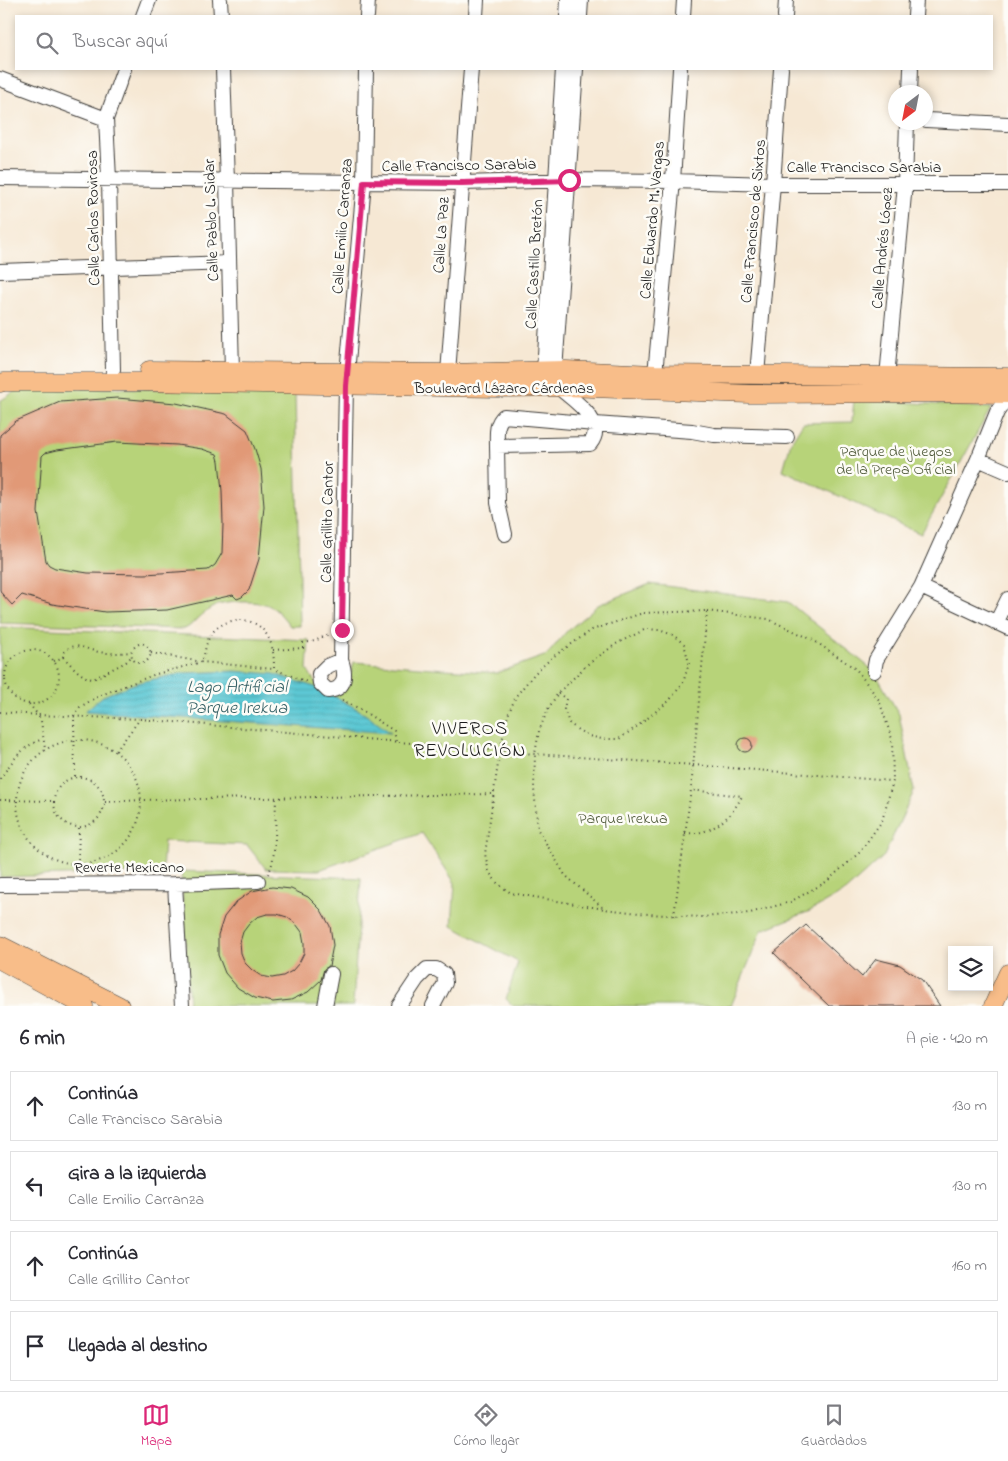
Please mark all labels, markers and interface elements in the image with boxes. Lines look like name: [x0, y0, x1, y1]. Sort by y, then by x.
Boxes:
search box: [15, 15, 993, 70]
icon: search: [33, 29, 61, 57]
text: Buscar aquí: [73, 29, 168, 56]
north arrow: [888, 85, 933, 130]
street label: Calle Francisco de Sixtos: [735, 138, 773, 304]
street label: Calle Eduardo M. Vargas: [634, 140, 672, 300]
street label: Calle Carlos Rovirosa: [81, 150, 107, 286]
street label: Calle Francisco Sarabia: [382, 153, 537, 179]
street label: Calle Francisco Sarabia: [787, 156, 941, 180]
street label: Calle Emilio Carranza: [326, 157, 360, 295]
street label: Calle Pablo L. Sidar: [198, 158, 226, 282]
route start: [558, 169, 581, 192]
street label: Calle Andrés López: [866, 186, 900, 310]
street label: Calle La Paz: [427, 196, 457, 274]
street label: Calle Castillo Bretón: [520, 198, 550, 330]
street label: Boulevard Lázaro Cárdenas: [413, 377, 594, 401]
park label: Parque de juegos de la Prepa Oficial: [836, 440, 956, 482]
street label: Calle Grillito Cantor: [315, 461, 341, 583]
route end: [331, 619, 354, 642]
water label: Lago Artificial Parque Irekua: [187, 675, 289, 722]
district label: VIVEROS REVOLUCIÓN: [414, 716, 526, 765]
park label: Parque Irekua: [578, 807, 668, 831]
street label: Reverte Mexicano: [74, 856, 184, 880]
map controls: [948, 946, 993, 991]
button: layers: [948, 946, 993, 991]
text: 6 min: [20, 1024, 65, 1054]
text: A pie · 420 m: [906, 1027, 988, 1051]
text: Continúa: [68, 1081, 138, 1108]
icon: ahead: [21, 1092, 49, 1120]
text: 130 m: [952, 1094, 987, 1118]
text: Calle Francisco Sarabia: [68, 1108, 223, 1132]
text: Gira a la izquierda: [68, 1161, 206, 1188]
icon: left: [21, 1172, 49, 1200]
text: 130 m: [952, 1174, 987, 1198]
text: Calle Emilio Carranza: [68, 1188, 204, 1212]
text: Continúa: [68, 1241, 138, 1268]
icon: ahead: [21, 1252, 49, 1280]
text: 160 m: [952, 1254, 987, 1278]
text: Calle Grillito Cantor: [68, 1268, 190, 1292]
icon: arrive: [21, 1332, 49, 1360]
text: Llegada al destino: [68, 1333, 207, 1360]
tab: Mapa: [141, 1401, 172, 1452]
tab: Cómo llegar: [454, 1401, 519, 1452]
tab: Guardados: [801, 1401, 867, 1452]

